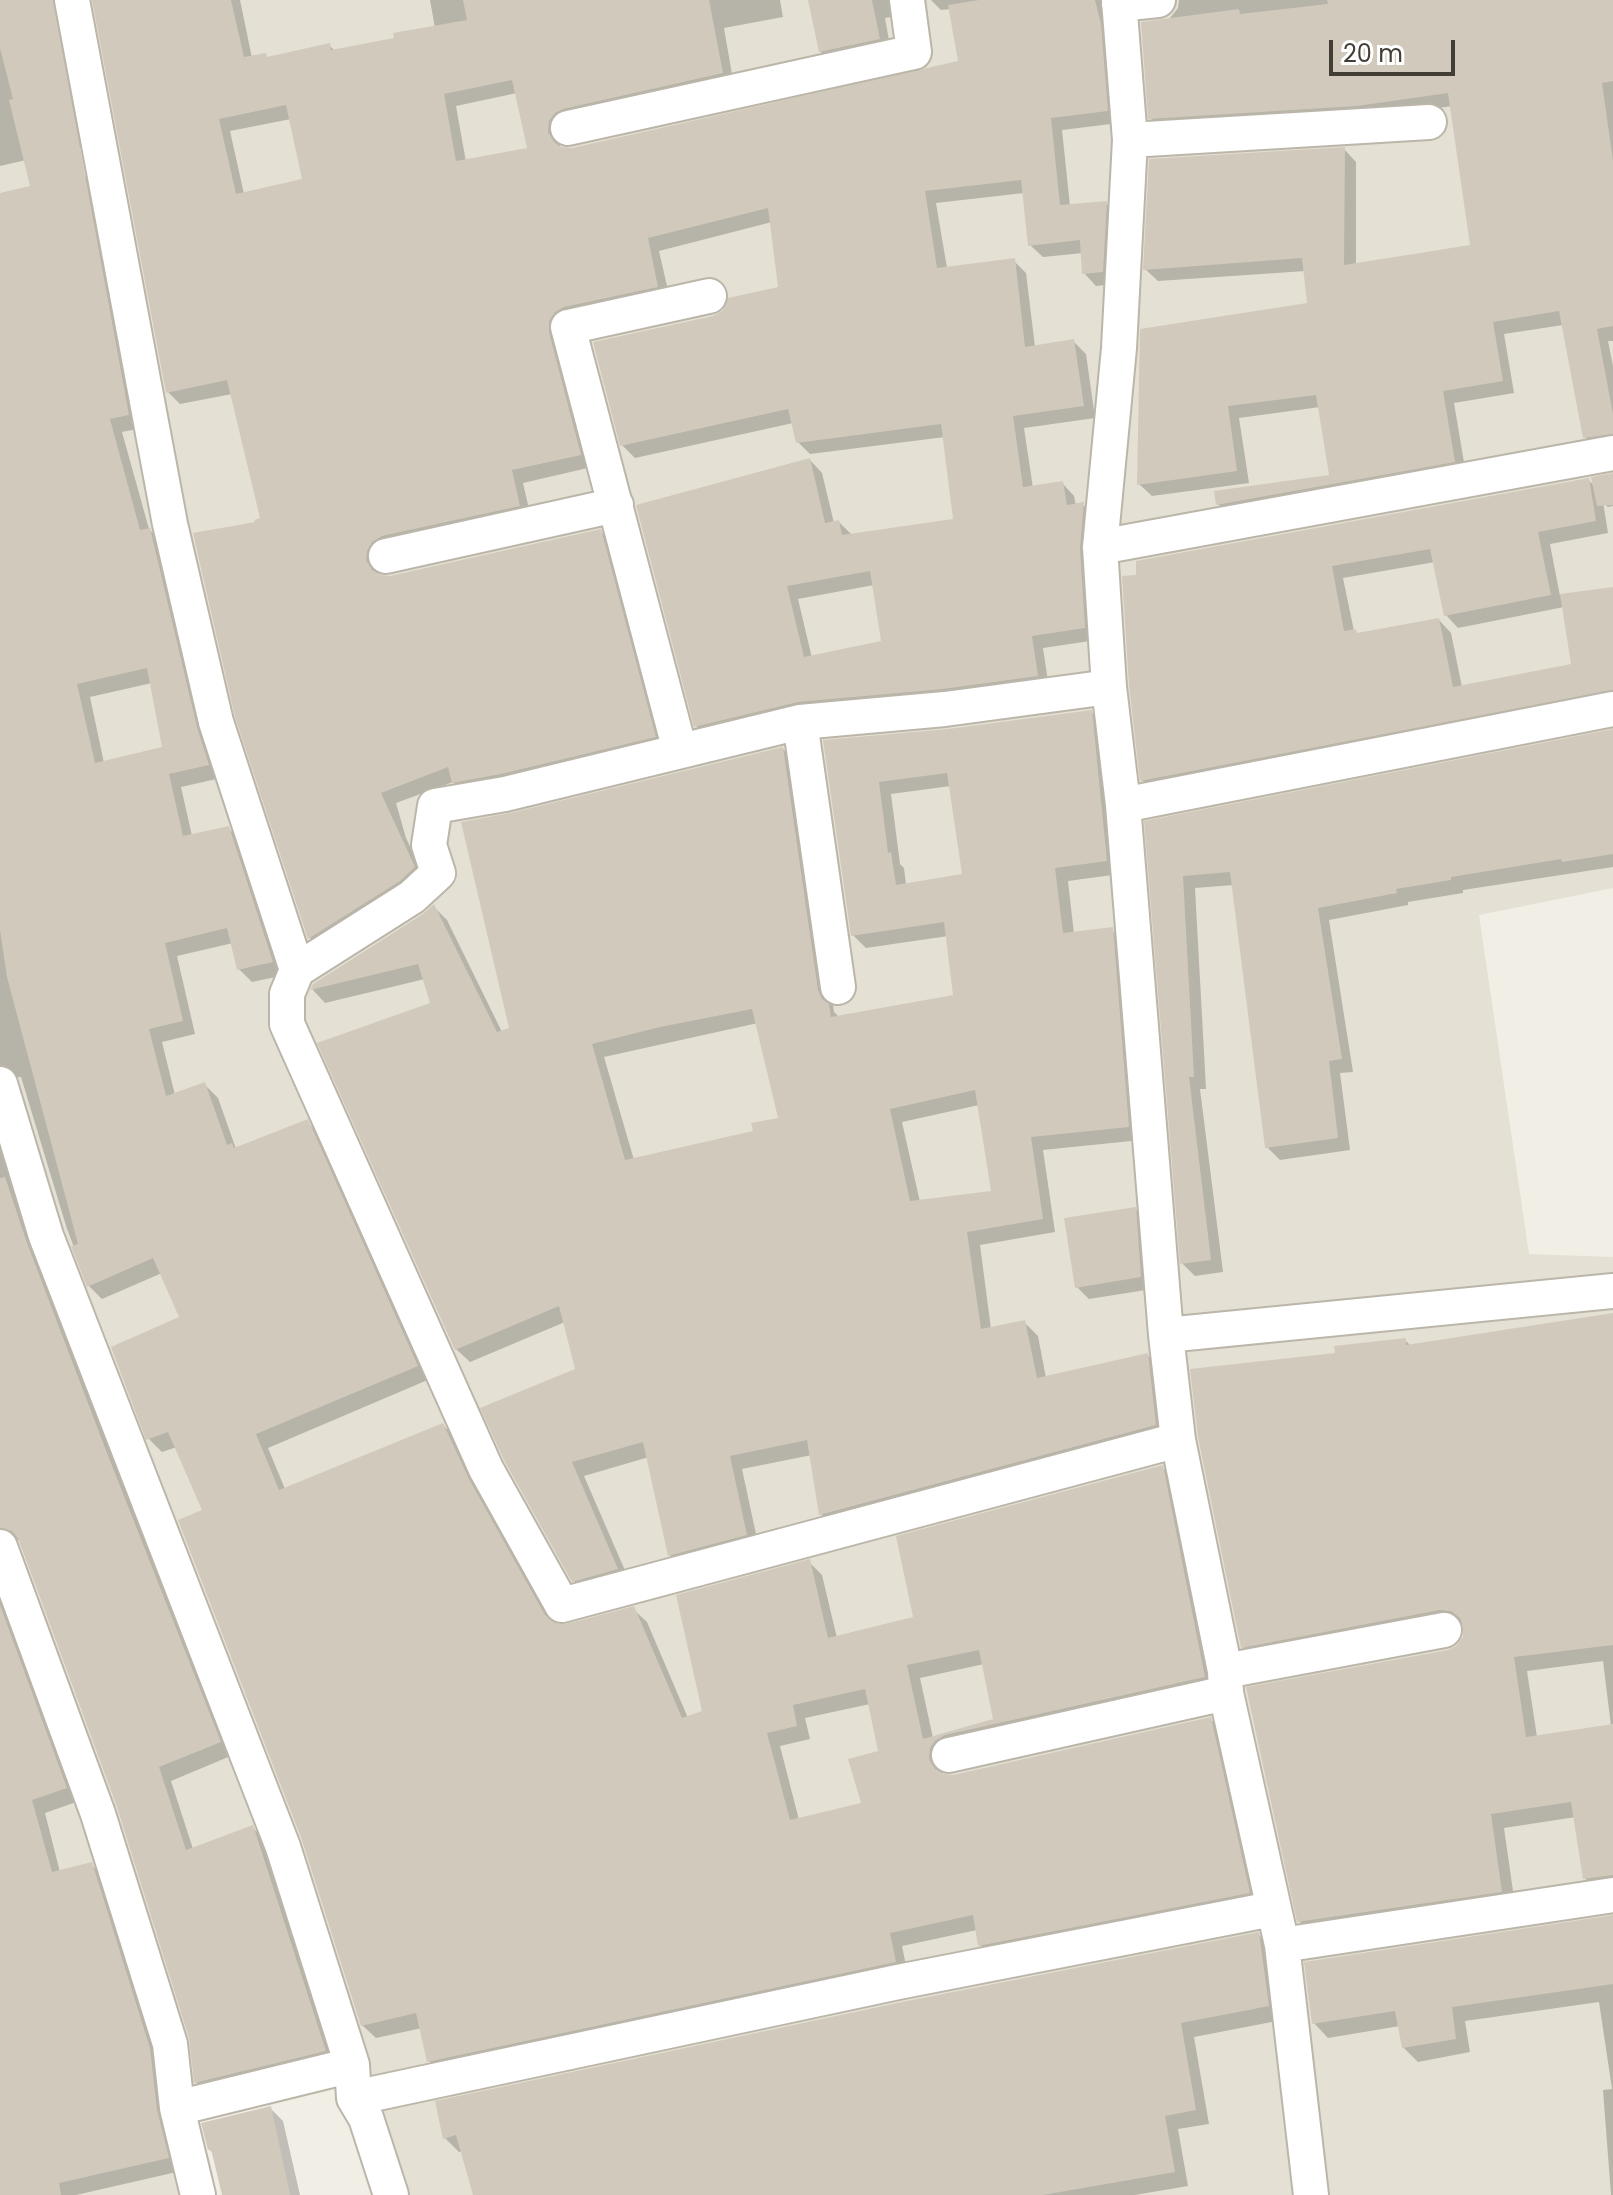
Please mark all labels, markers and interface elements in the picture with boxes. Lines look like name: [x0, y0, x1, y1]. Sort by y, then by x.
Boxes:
scale bar: [1333, 24, 1459, 74]
text: 20 m: [1343, 37, 1403, 70]

